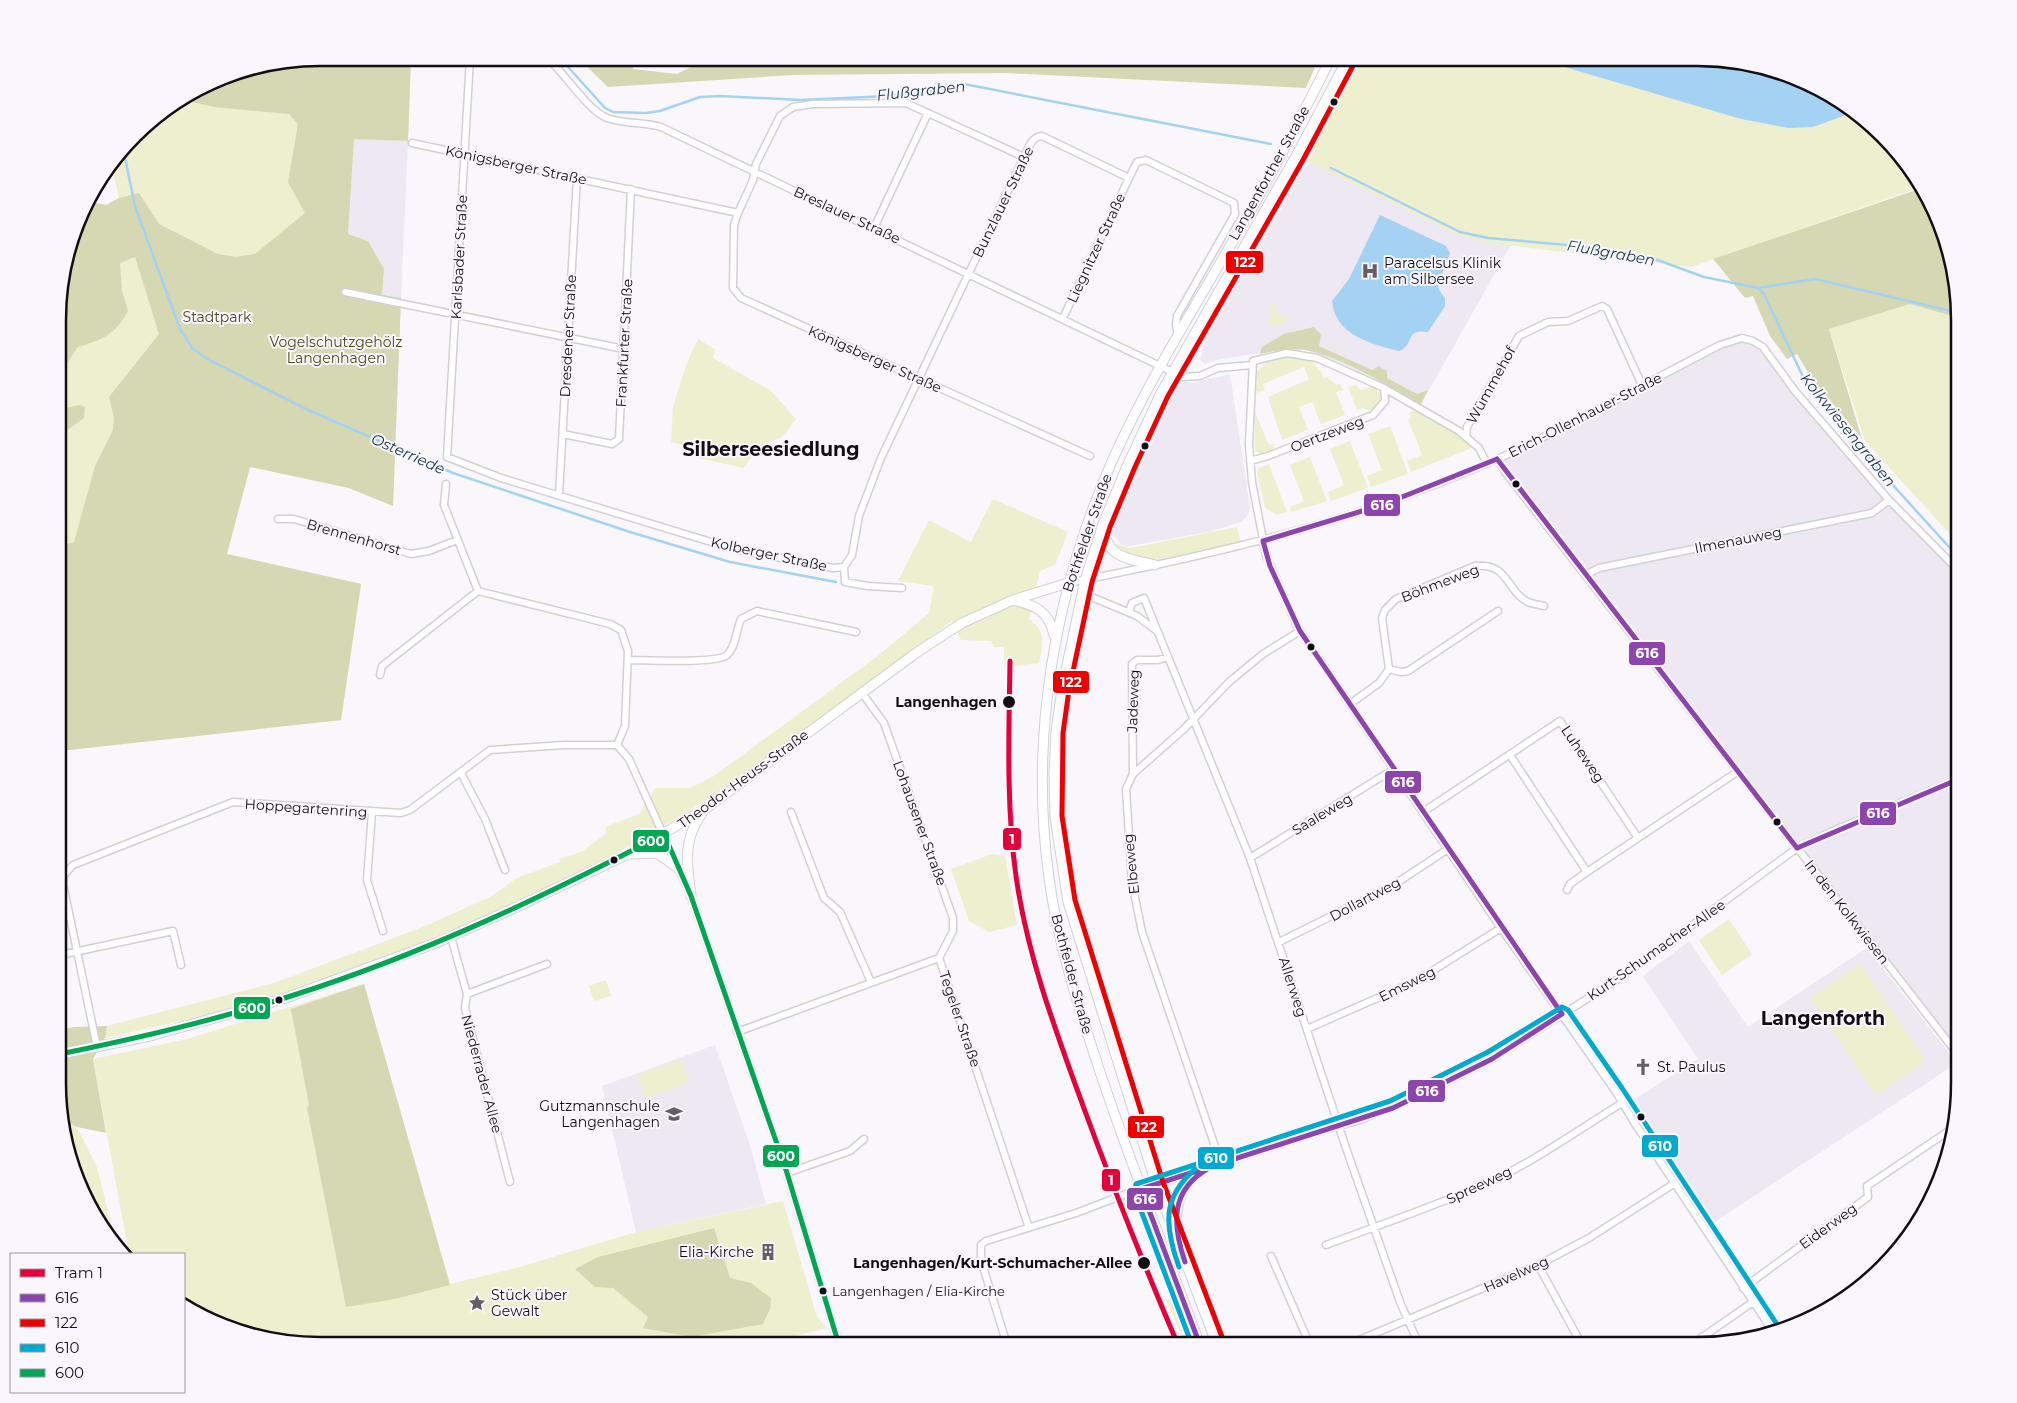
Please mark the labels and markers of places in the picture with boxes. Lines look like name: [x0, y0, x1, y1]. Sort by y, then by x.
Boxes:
unlabelled marker: [1329, 97, 1339, 107]
place label: Paracelsus Klinik am Silbersee: [1384, 254, 1502, 288]
hospital icon: Paracelsus Klinik am Silbersee: [1360, 261, 1380, 281]
unlabelled marker: [1140, 441, 1150, 451]
unlabelled marker: [1511, 479, 1521, 489]
unlabelled marker: [1306, 642, 1316, 652]
place label: Langenhagen: [895, 693, 997, 711]
marker: Langenhagen: [1001, 694, 1017, 710]
unlabelled marker: [1772, 817, 1782, 827]
unlabelled marker: [609, 855, 619, 865]
unlabelled marker: [274, 995, 284, 1005]
church icon: St. Paulus: [1633, 1057, 1653, 1077]
place label: St. Paulus: [1657, 1058, 1726, 1076]
place label: Gutzmannschule Langenhagen: [539, 1097, 660, 1131]
school or university icon: Gutzmannschule Langenhagen: [664, 1104, 684, 1124]
unlabelled marker: [1636, 1112, 1646, 1122]
building icon: Elia-Kirche: [758, 1242, 778, 1262]
place label: Elia-Kirche: [679, 1243, 754, 1261]
place label: Langenhagen/Kurt-Schumacher-Allee: [853, 1254, 1132, 1272]
marker: Langenhagen/Kurt-Schumacher-Allee: [1136, 1255, 1152, 1271]
place label: Langenhagen / Elia-Kirche: [832, 1283, 1005, 1299]
place label: Stück über Gewalt: [491, 1286, 568, 1320]
marker: Langenhagen / Elia-Kirche: [818, 1286, 828, 1296]
place icon: Stück über Gewalt: [467, 1293, 487, 1313]

